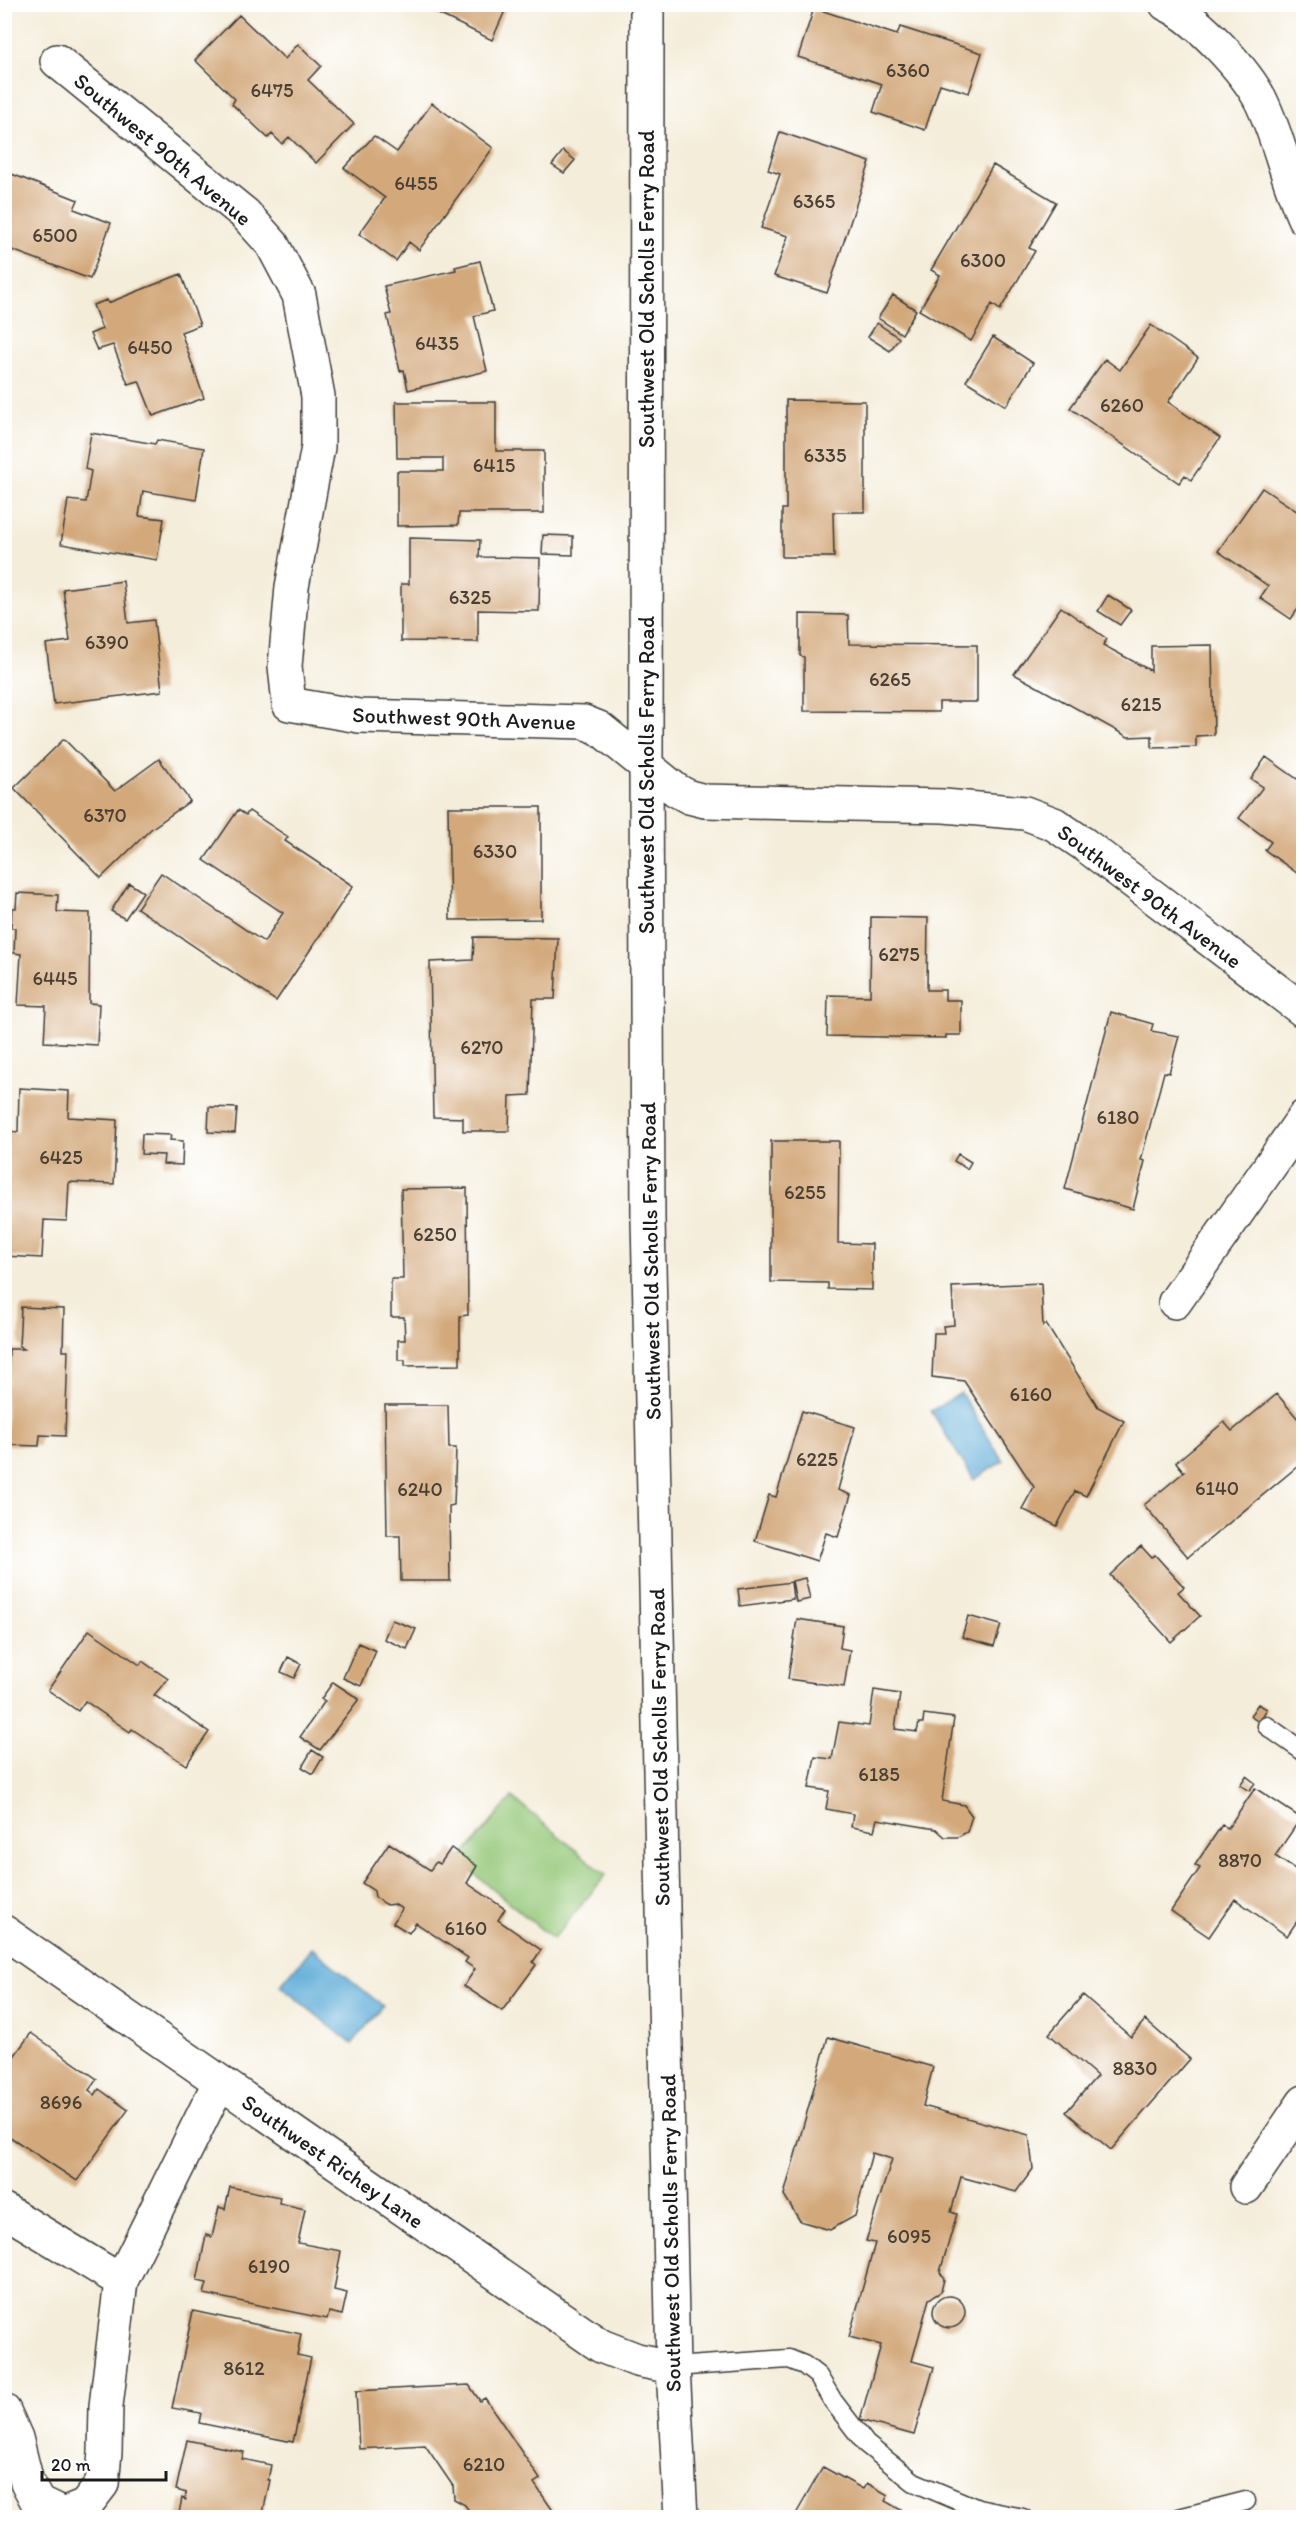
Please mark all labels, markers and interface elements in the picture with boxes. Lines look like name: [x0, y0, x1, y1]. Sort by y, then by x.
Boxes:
house number: 6360: [886, 58, 930, 82]
street label: Southwest 90th Avenue: [68, 67, 257, 232]
house number: 6475: [250, 78, 294, 102]
street label: Southwest Old Scholls Ferry Road: [633, 130, 660, 448]
house number: 6455: [394, 171, 438, 195]
house number: 6365: [793, 189, 835, 213]
house number: 6500: [32, 223, 78, 247]
house number: 6300: [960, 248, 1006, 272]
house number: 6435: [415, 331, 459, 355]
house number: 6450: [127, 335, 173, 359]
house number: 6260: [1100, 393, 1144, 417]
house number: 6335: [804, 443, 846, 467]
house number: 6415: [473, 453, 515, 477]
house number: 6325: [449, 585, 491, 609]
street label: Southwest Old Scholls Ferry Road: [633, 616, 660, 934]
house number: 6390: [85, 630, 129, 654]
house number: 6265: [869, 667, 911, 691]
house number: 6215: [1121, 692, 1161, 716]
street label: Southwest 90th Avenue: [352, 701, 576, 736]
house number: 6370: [83, 803, 127, 827]
street label: Southwest 90th Avenue: [1052, 818, 1247, 974]
house number: 6330: [473, 839, 517, 863]
house number: 6275: [878, 942, 920, 966]
house number: 6445: [32, 966, 78, 990]
house number: 6270: [460, 1035, 504, 1059]
street label: Southwest Old Scholls Ferry Road: [634, 1102, 667, 1420]
house number: 6180: [1096, 1105, 1140, 1129]
house number: 6425: [39, 1145, 83, 1169]
house number: 6255: [784, 1180, 826, 1204]
house number: 6250: [413, 1222, 457, 1246]
house number: 6160: [1010, 1382, 1052, 1406]
house number: 6225: [796, 1447, 838, 1471]
house number: 6140: [1195, 1476, 1239, 1500]
house number: 6240: [397, 1477, 443, 1501]
street label: Southwest Old Scholls Ferry Road: [643, 1588, 676, 1906]
house number: 6185: [858, 1762, 900, 1786]
house number: 8870: [1218, 1848, 1262, 1872]
house number: 6160: [445, 1916, 487, 1940]
house number: 8830: [1112, 2056, 1158, 2080]
street label: Southwest Old Scholls Ferry Road: [654, 2074, 687, 2392]
street label: Southwest Richey Lane: [237, 2088, 429, 2234]
house number: 8696: [40, 2090, 82, 2114]
house number: 6095: [887, 2224, 931, 2248]
house number: 6190: [248, 2254, 290, 2278]
house number: 8612: [223, 2356, 265, 2380]
scale bar: [42, 2444, 166, 2482]
house number: 6210: [463, 2452, 505, 2476]
text: 20 m: [51, 2454, 91, 2476]

